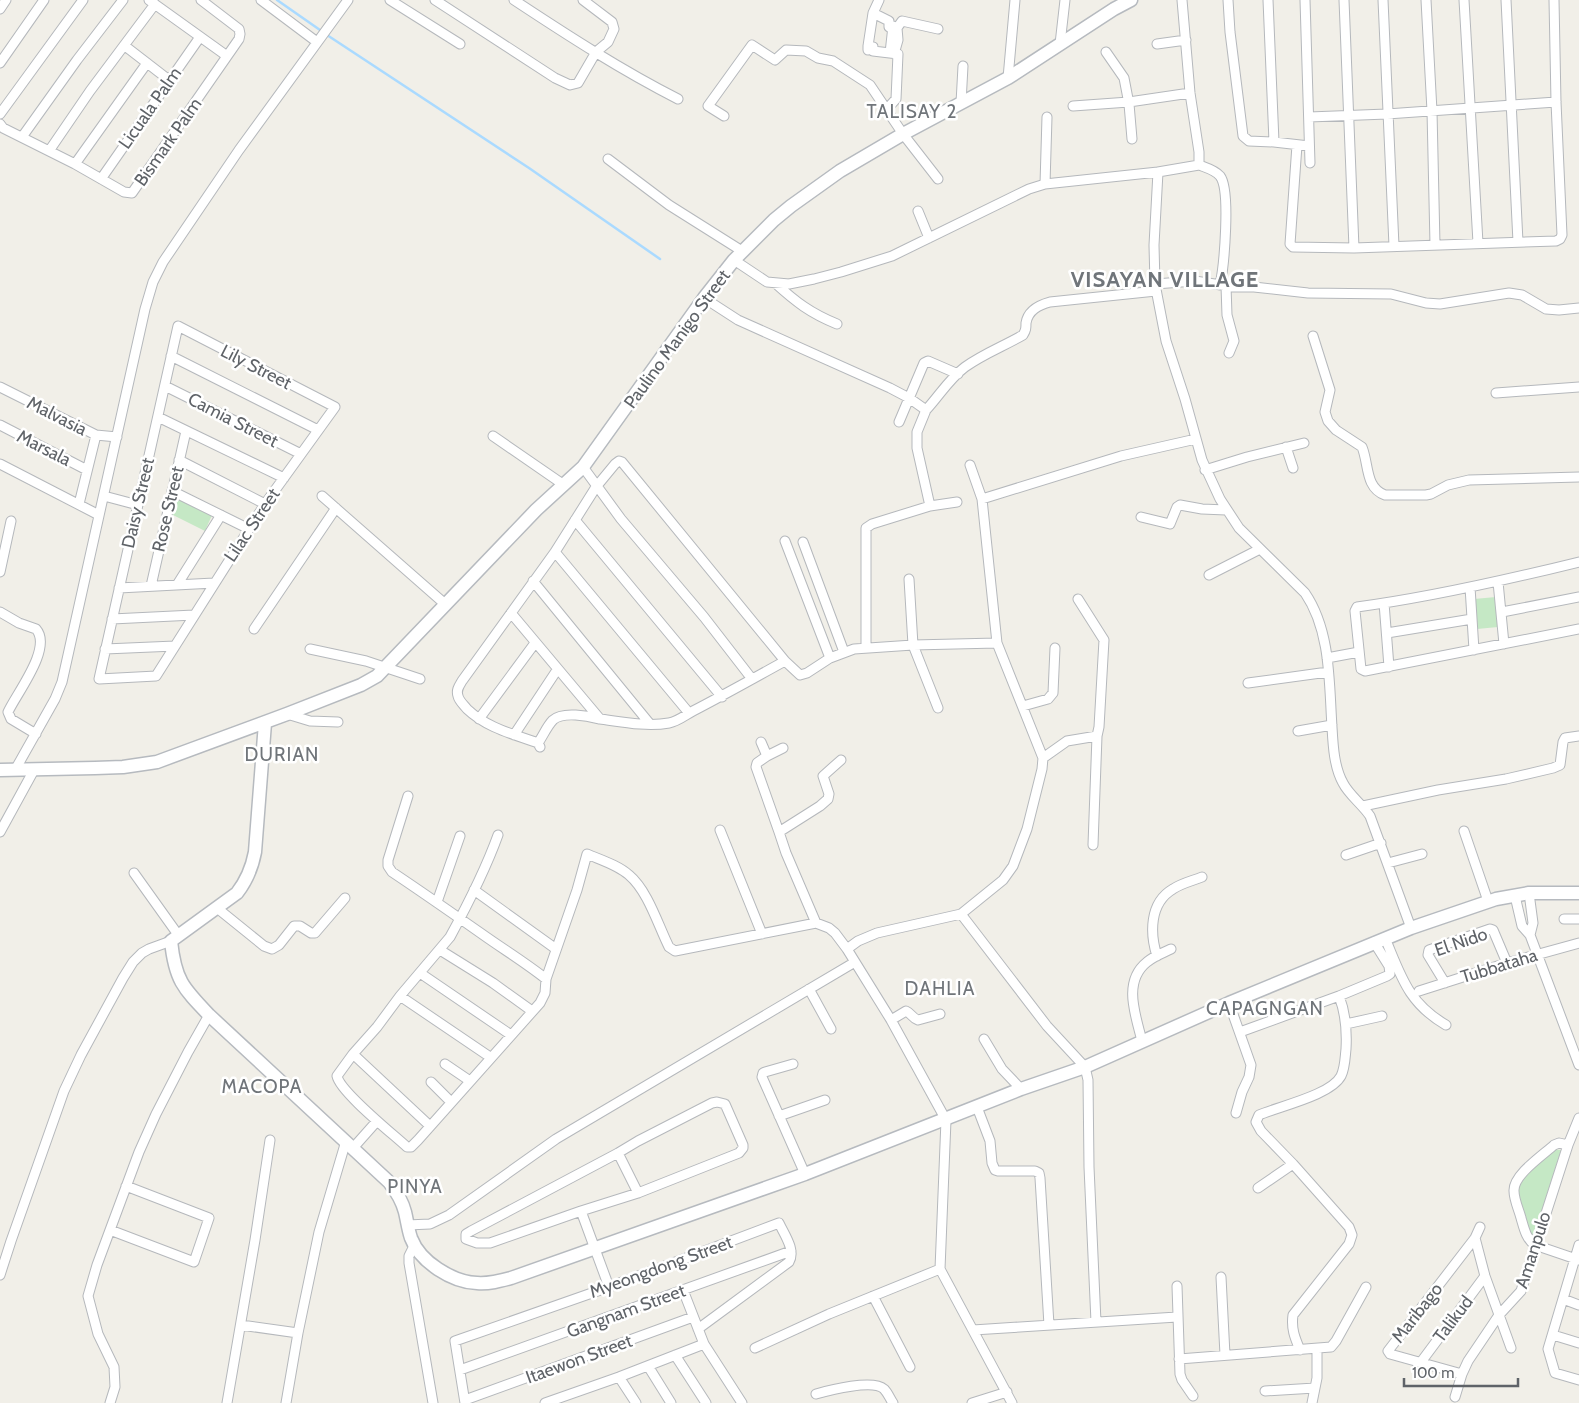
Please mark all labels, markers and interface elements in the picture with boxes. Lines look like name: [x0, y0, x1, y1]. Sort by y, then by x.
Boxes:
street label: Licuala Palm: [114, 63, 186, 153]
street label: Bismark Palm: [129, 94, 207, 190]
district label: TALISAY 2: [867, 100, 957, 123]
street label: Paulino Manigo Street: [619, 265, 735, 413]
district label: VISAYAN VILLAGE: [1071, 266, 1259, 293]
street label: Lily Street: [217, 340, 295, 394]
street label: Camia Street: [184, 388, 282, 452]
street label: Malvasia: [23, 392, 91, 441]
street label: Marsala: [13, 425, 75, 471]
street label: Daisy Street: [117, 456, 159, 550]
street label: Rose Street: [147, 464, 189, 554]
street label: Lilac Street: [219, 484, 285, 566]
district label: DURIAN: [245, 743, 319, 766]
street label: El Nido: [1432, 923, 1490, 961]
street label: Tubbataha: [1458, 944, 1540, 988]
district label: DAHLIA: [905, 977, 975, 1000]
district label: CAPAGNGAN: [1206, 997, 1324, 1020]
district label: MACOPA: [222, 1075, 302, 1098]
district label: PINYA: [387, 1175, 443, 1198]
street label: Amanpulo: [1510, 1209, 1556, 1291]
street label: Myeongdong Street: [587, 1231, 735, 1303]
street label: Gangnam Street: [564, 1279, 688, 1343]
street label: Maribago: [1387, 1279, 1447, 1347]
street label: Talikud: [1428, 1291, 1478, 1347]
street label: Itaewon Street: [523, 1330, 635, 1388]
scale bar: [1404, 1356, 1518, 1388]
text: 100 m: [1412, 1364, 1454, 1382]

